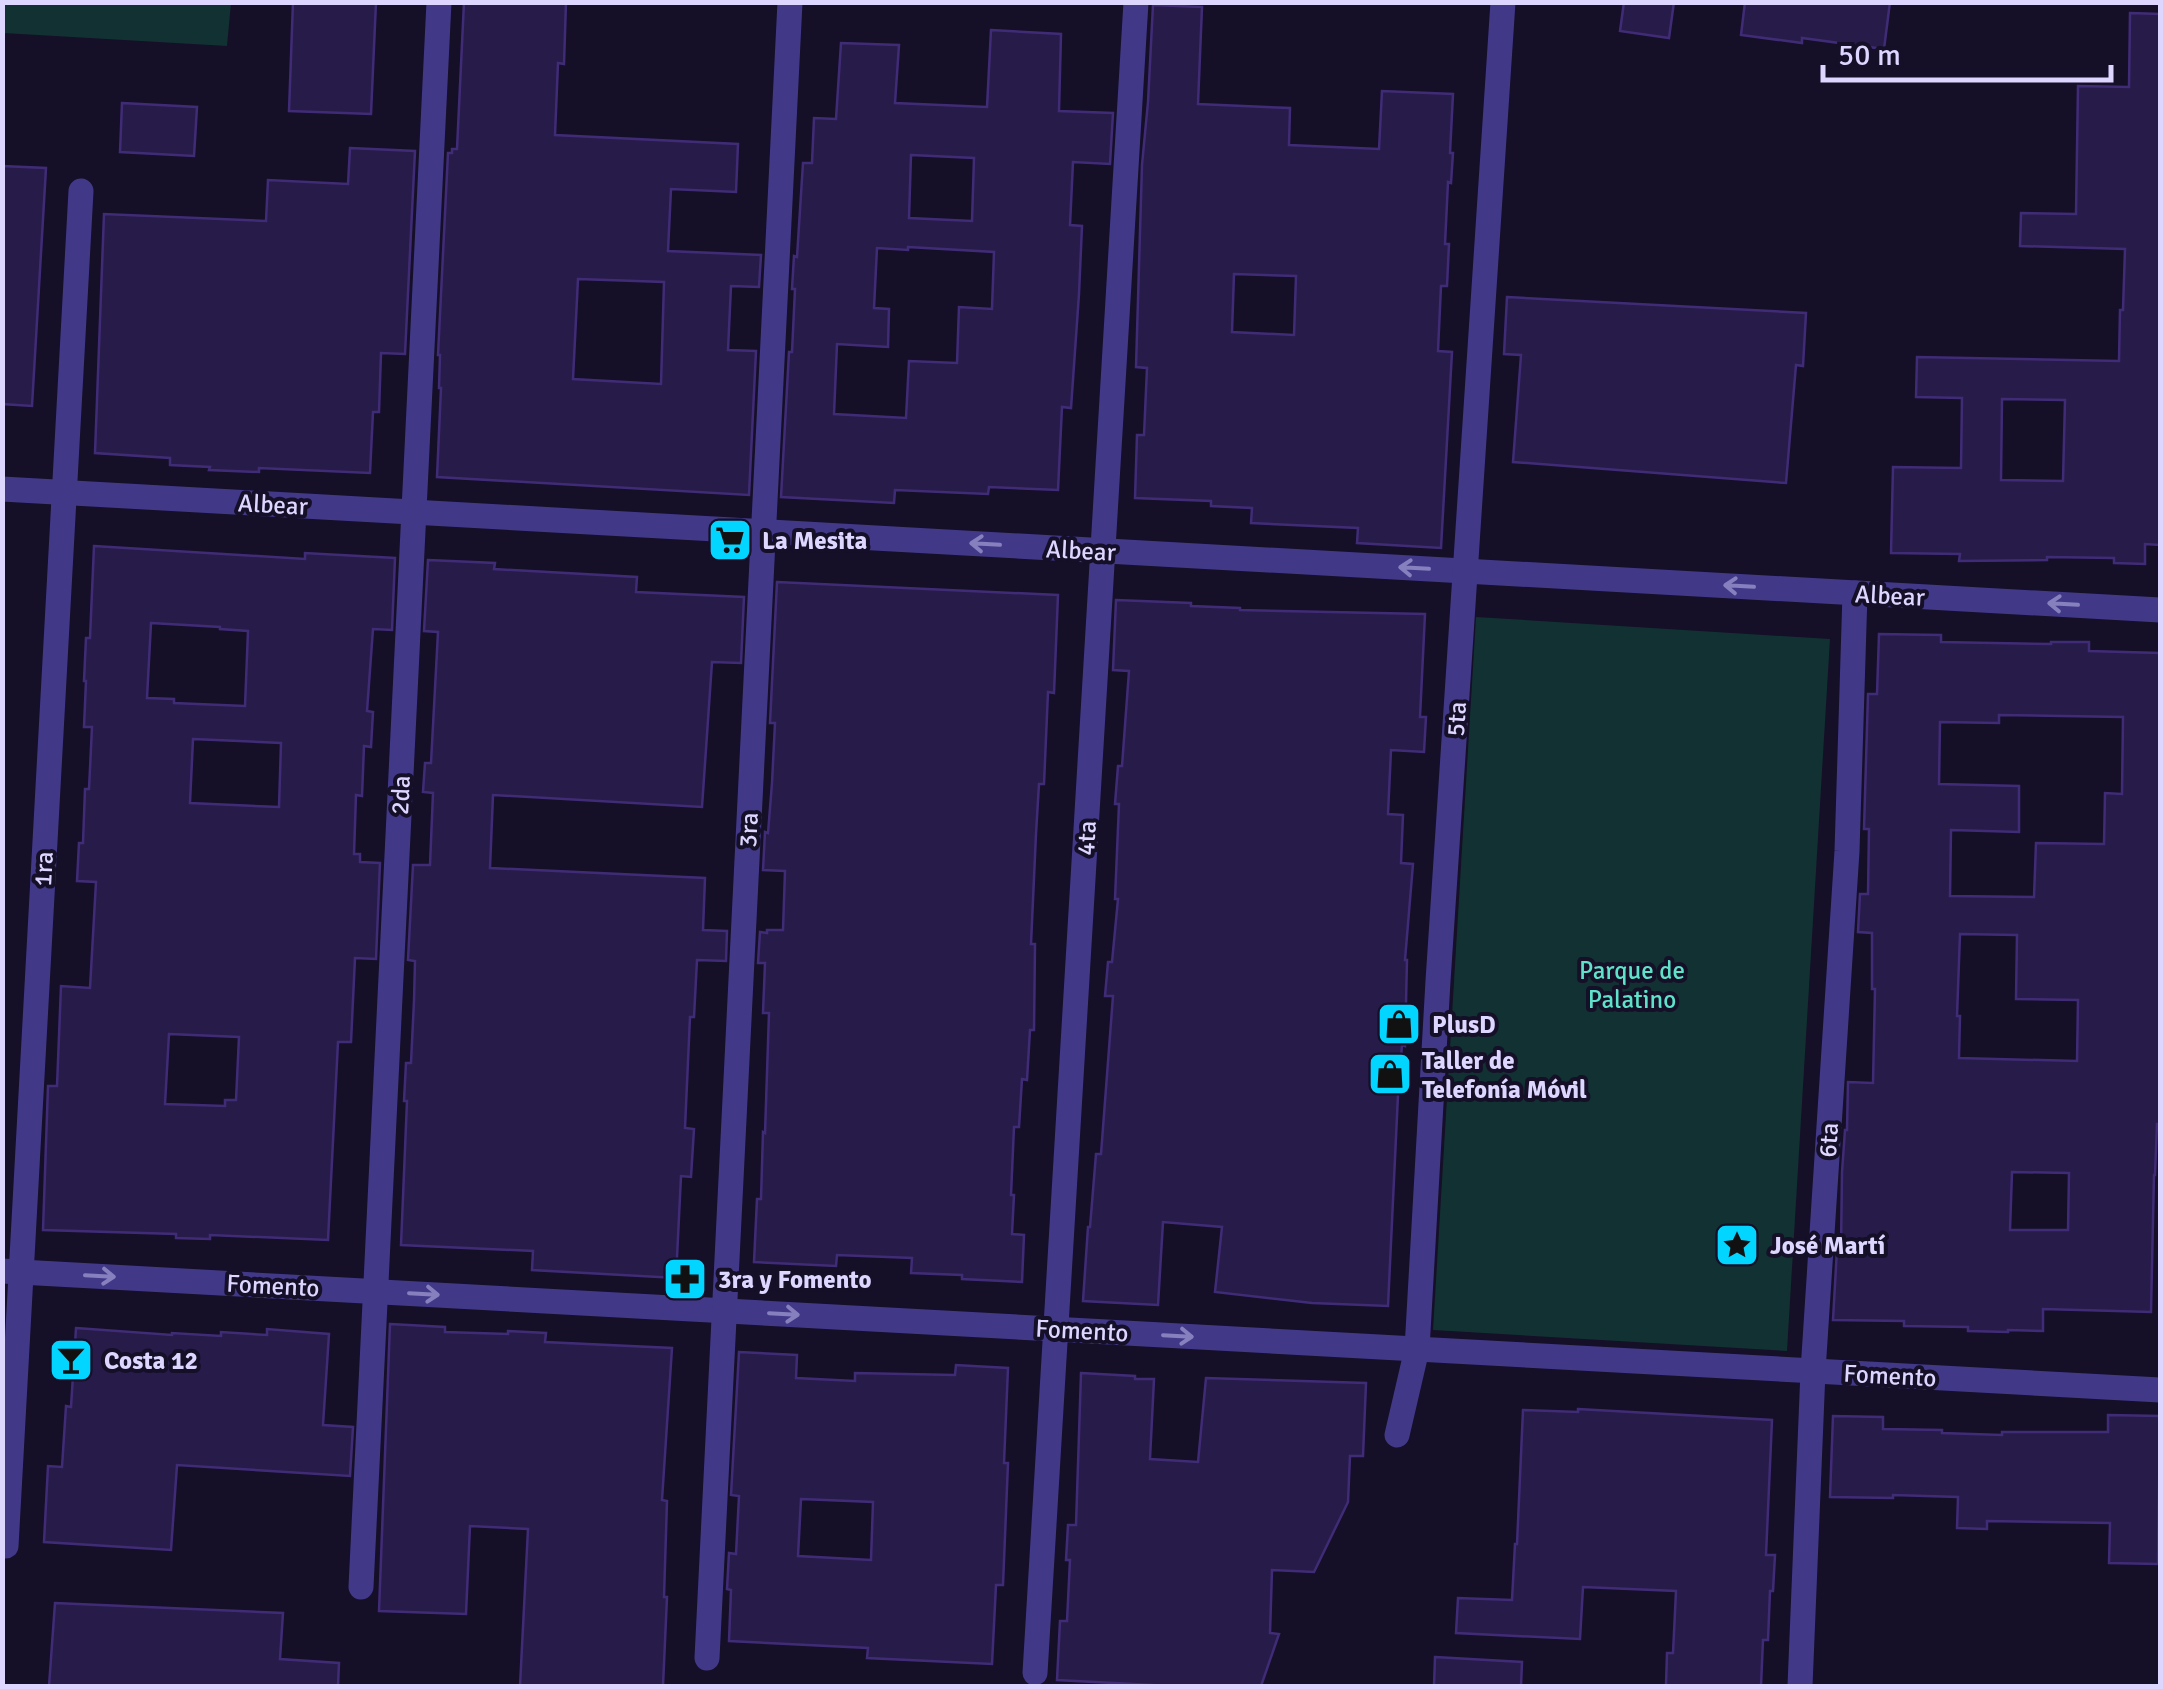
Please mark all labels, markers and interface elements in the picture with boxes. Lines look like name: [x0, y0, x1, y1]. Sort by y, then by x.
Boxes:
scale bar: [1823, 20, 2110, 82]
text: 50 m: [1838, 37, 1901, 74]
street label: Albear: [237, 487, 310, 522]
supermarket icon: La Mesita: [707, 517, 753, 563]
place label: La Mesita: [762, 525, 868, 556]
street label: Albear: [1045, 533, 1118, 568]
one-way arrow: [969, 534, 1001, 553]
one-way arrow: [1399, 558, 1431, 577]
one-way arrow: [1723, 576, 1755, 595]
street label: Albear: [1854, 578, 1927, 613]
one-way arrow: [2048, 594, 2080, 613]
street label: 5ta: [1440, 701, 1473, 738]
street label: 2da: [384, 775, 417, 816]
street label: 3ra: [732, 812, 765, 848]
street label: 4ta: [1070, 820, 1103, 856]
street label: 1ra: [27, 851, 60, 887]
park label: Parque de Palatino: [1579, 955, 1685, 1015]
shop icon: PlusD: [1376, 1001, 1422, 1047]
place label: PlusD: [1432, 1009, 1496, 1040]
place label: Taller de Telefonía Móvil: [1422, 1045, 1587, 1105]
shop icon: Taller de Telefonía Móvil: [1367, 1051, 1413, 1097]
street label: 6ta: [1812, 1122, 1845, 1159]
place icon: José Martí: [1714, 1222, 1760, 1268]
place label: José Martí: [1770, 1230, 1886, 1261]
pharmacy icon: 3ra y Fomento: [662, 1256, 708, 1302]
place label: 3ra y Fomento: [718, 1264, 872, 1295]
one-way arrow: [83, 1267, 115, 1286]
street label: Fomento: [226, 1268, 320, 1303]
one-way arrow: [408, 1285, 440, 1304]
one-way arrow: [767, 1305, 799, 1324]
street label: Fomento: [1035, 1313, 1129, 1348]
one-way arrow: [1162, 1327, 1194, 1346]
bar icon: Costa 12: [48, 1337, 94, 1383]
place label: Costa 12: [104, 1345, 198, 1376]
street label: Fomento: [1843, 1358, 1937, 1393]

